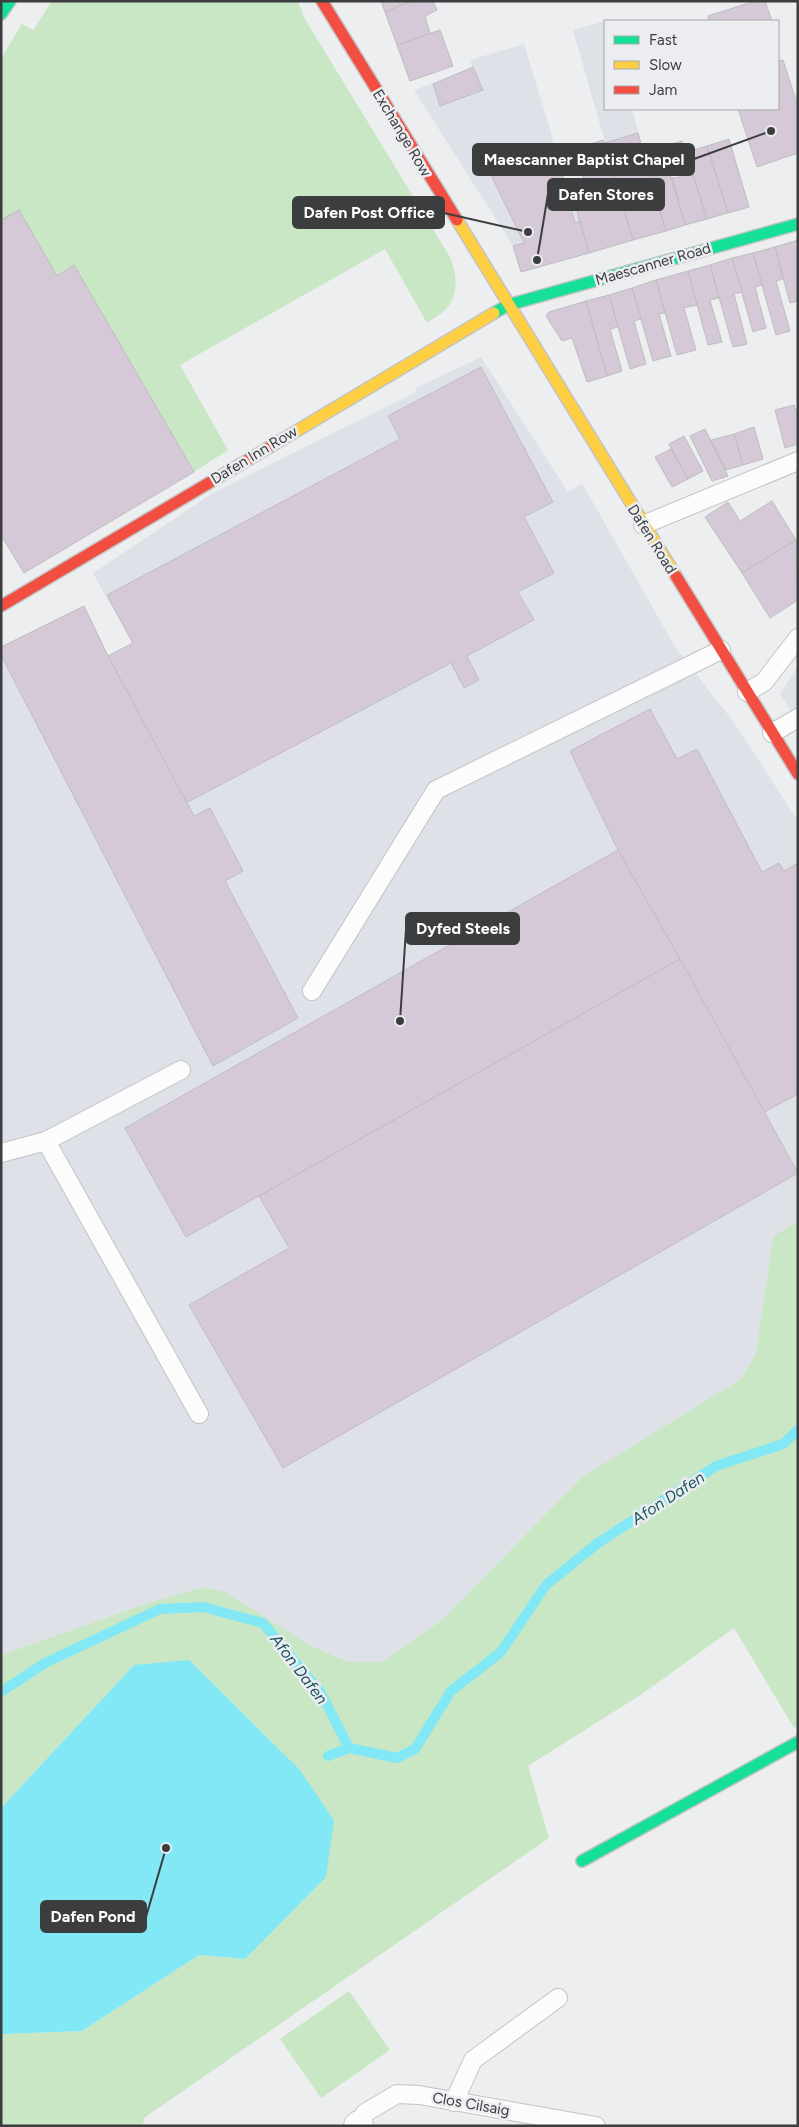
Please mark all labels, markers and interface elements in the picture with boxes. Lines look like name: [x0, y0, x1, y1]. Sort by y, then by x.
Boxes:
legend: [604, 20, 779, 110]
text: Fast: [649, 31, 678, 49]
text: Slow: [649, 56, 682, 74]
text: Jam: [649, 81, 677, 99]
street label: Exchange Row: [369, 86, 435, 180]
callout: Maescanner Baptist Chapel: [473, 144, 694, 175]
text: Maescanner Baptist Chapel: [484, 150, 684, 169]
callout: Dafen Stores: [548, 179, 664, 210]
text: Dafen Stores: [558, 185, 654, 204]
callout: Dafen Post Office: [293, 197, 444, 228]
text: Dafen Post Office: [303, 203, 435, 222]
street label: Maescanner Road: [593, 239, 713, 289]
street label: Dafen Inn Row: [207, 422, 301, 488]
street label: Dafen Road: [624, 501, 680, 577]
callout: Dyfed Steels: [406, 913, 519, 944]
text: Dyfed Steels: [416, 919, 510, 938]
water label: Afon Dafen: [627, 1467, 708, 1529]
water label: Afon Dafen: [266, 1629, 332, 1708]
callout: Dafen Pond: [41, 1901, 146, 1932]
text: Dafen Pond: [51, 1907, 135, 1926]
street label: Clos Cilsaig: [431, 2088, 511, 2120]

